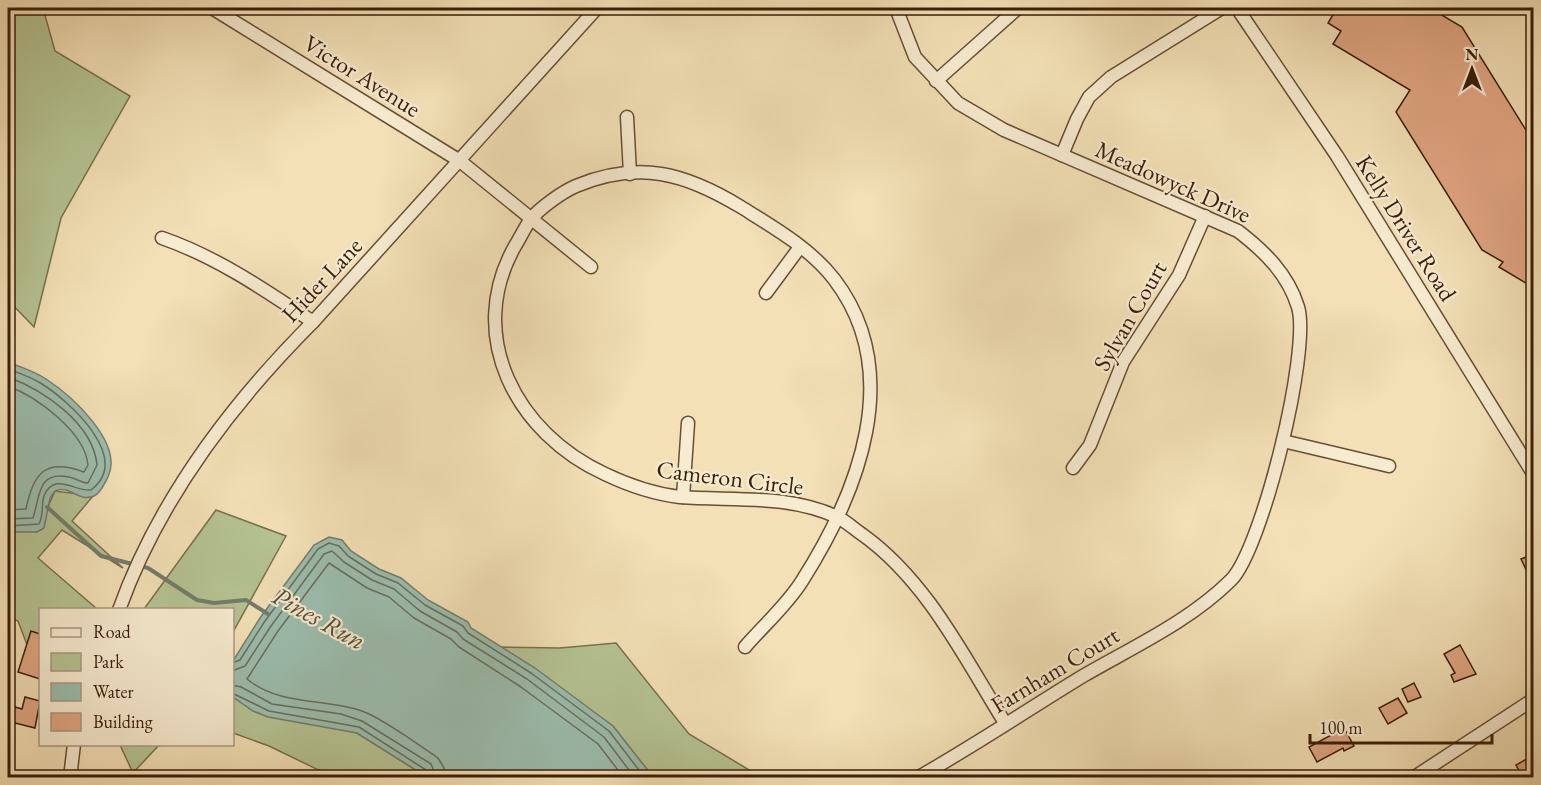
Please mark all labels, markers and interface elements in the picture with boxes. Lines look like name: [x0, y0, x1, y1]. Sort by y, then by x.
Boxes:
street label: Victor Avenue: [298, 27, 427, 124]
north arrow: [1442, 39, 1502, 99]
text: N: [1466, 44, 1479, 65]
street label: Meadowyck Drive: [1091, 133, 1256, 230]
street label: Kelly Driver Road: [1349, 149, 1464, 307]
street label: Hider Lane: [274, 231, 369, 329]
street label: Sylvan Court: [1086, 255, 1174, 376]
street label: Cameron Circle: [655, 453, 805, 502]
water label: Pines Run: [266, 579, 372, 657]
legend: [39, 608, 234, 746]
street label: Farnham Court: [985, 619, 1125, 720]
text: Road: [93, 620, 132, 643]
text: Park: [93, 650, 124, 673]
text: Water: [93, 680, 134, 703]
scale bar: [1310, 707, 1492, 745]
text: Building: [93, 710, 153, 733]
text: 100 m: [1319, 716, 1363, 739]

